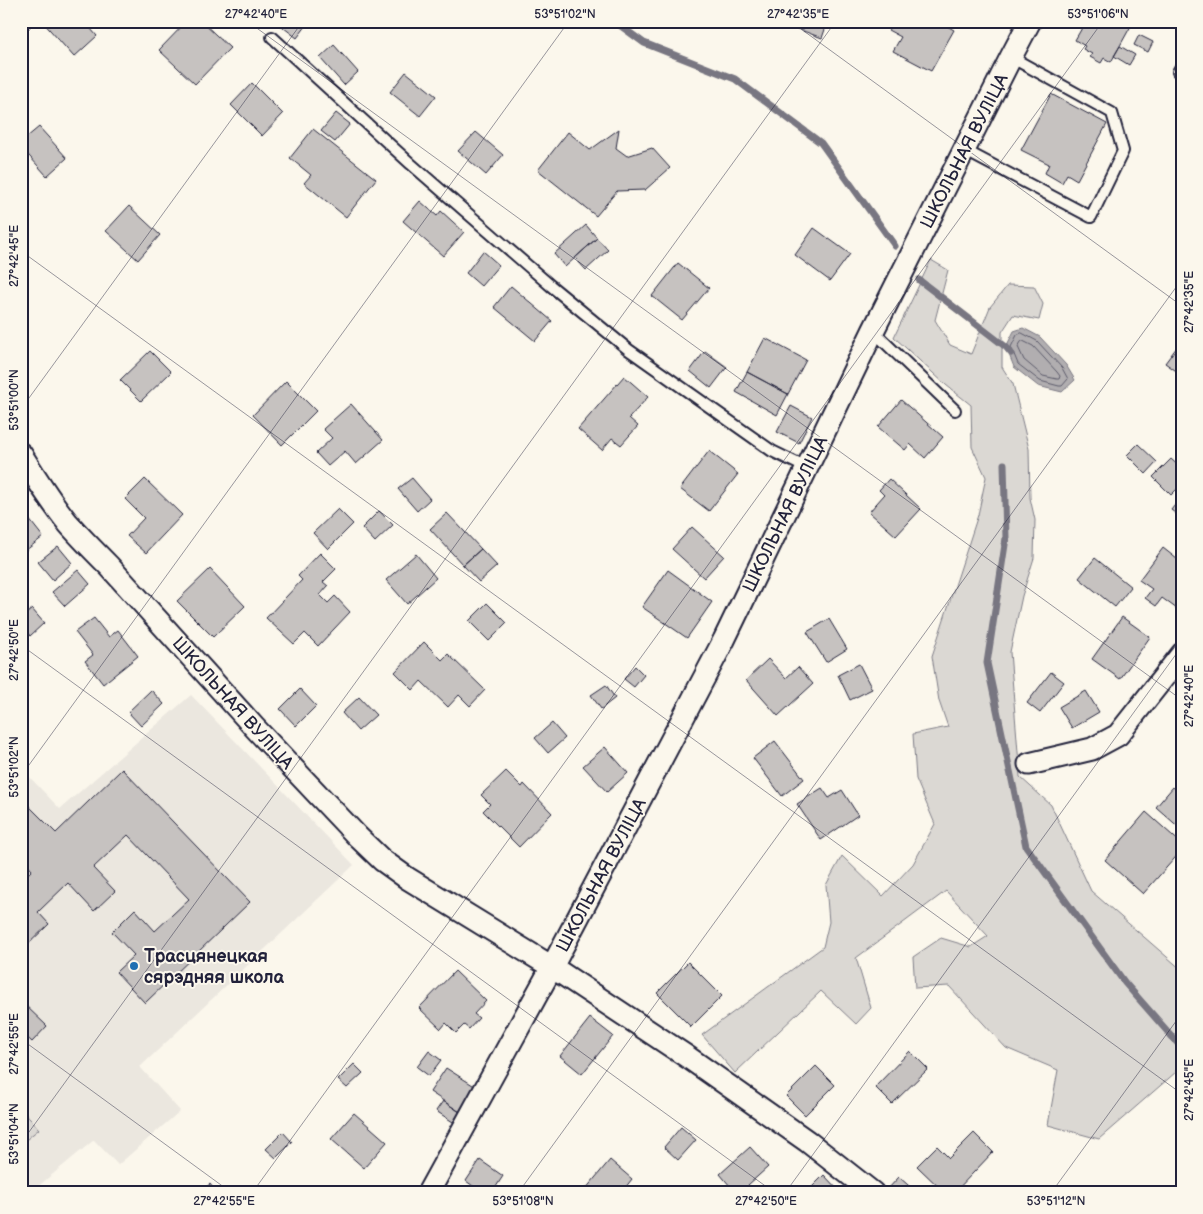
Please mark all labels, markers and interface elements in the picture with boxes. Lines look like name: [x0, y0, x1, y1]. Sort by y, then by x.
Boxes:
text: 27°42'40"E: [225, 7, 287, 22]
text: 53°51'02"N: [534, 7, 596, 22]
text: 27°42'35"E: [767, 7, 829, 22]
text: 53°51'06"N: [1067, 7, 1129, 22]
street label: ШКОЛЬНАЯ ВУЛІЦА: [916, 70, 1013, 232]
text: 27°42'45"E: [7, 225, 22, 287]
text: 27°42'35"E: [1182, 271, 1197, 333]
text: 53°51'00"N: [7, 369, 22, 431]
street label: ШКОЛЬНАЯ ВУЛІЦА: [739, 433, 832, 596]
text: 27°42'50"E: [7, 619, 22, 681]
street label: ШКОЛЬНАЯ ВУЛІЦА: [168, 633, 298, 774]
text: 27°42'40"E: [1182, 665, 1197, 727]
text: 53°51'02"N: [7, 736, 22, 798]
street label: ШКОЛЬНАЯ ВУЛІЦА: [552, 795, 651, 956]
place label: Трасцянецкая сярэдняя школа: [144, 946, 284, 988]
marker: Трасцянецкая сярэдняя школа: [128, 960, 140, 972]
text: 27°42'55"E: [7, 1013, 22, 1075]
text: 27°42'45"E: [1182, 1059, 1197, 1121]
text: 53°51'04"N: [7, 1103, 22, 1165]
text: 27°42'55"E: [193, 1194, 255, 1209]
text: 53°51'08"N: [492, 1194, 554, 1209]
text: 27°42'50"E: [735, 1194, 797, 1209]
text: 53°51'12"N: [1027, 1194, 1085, 1209]

